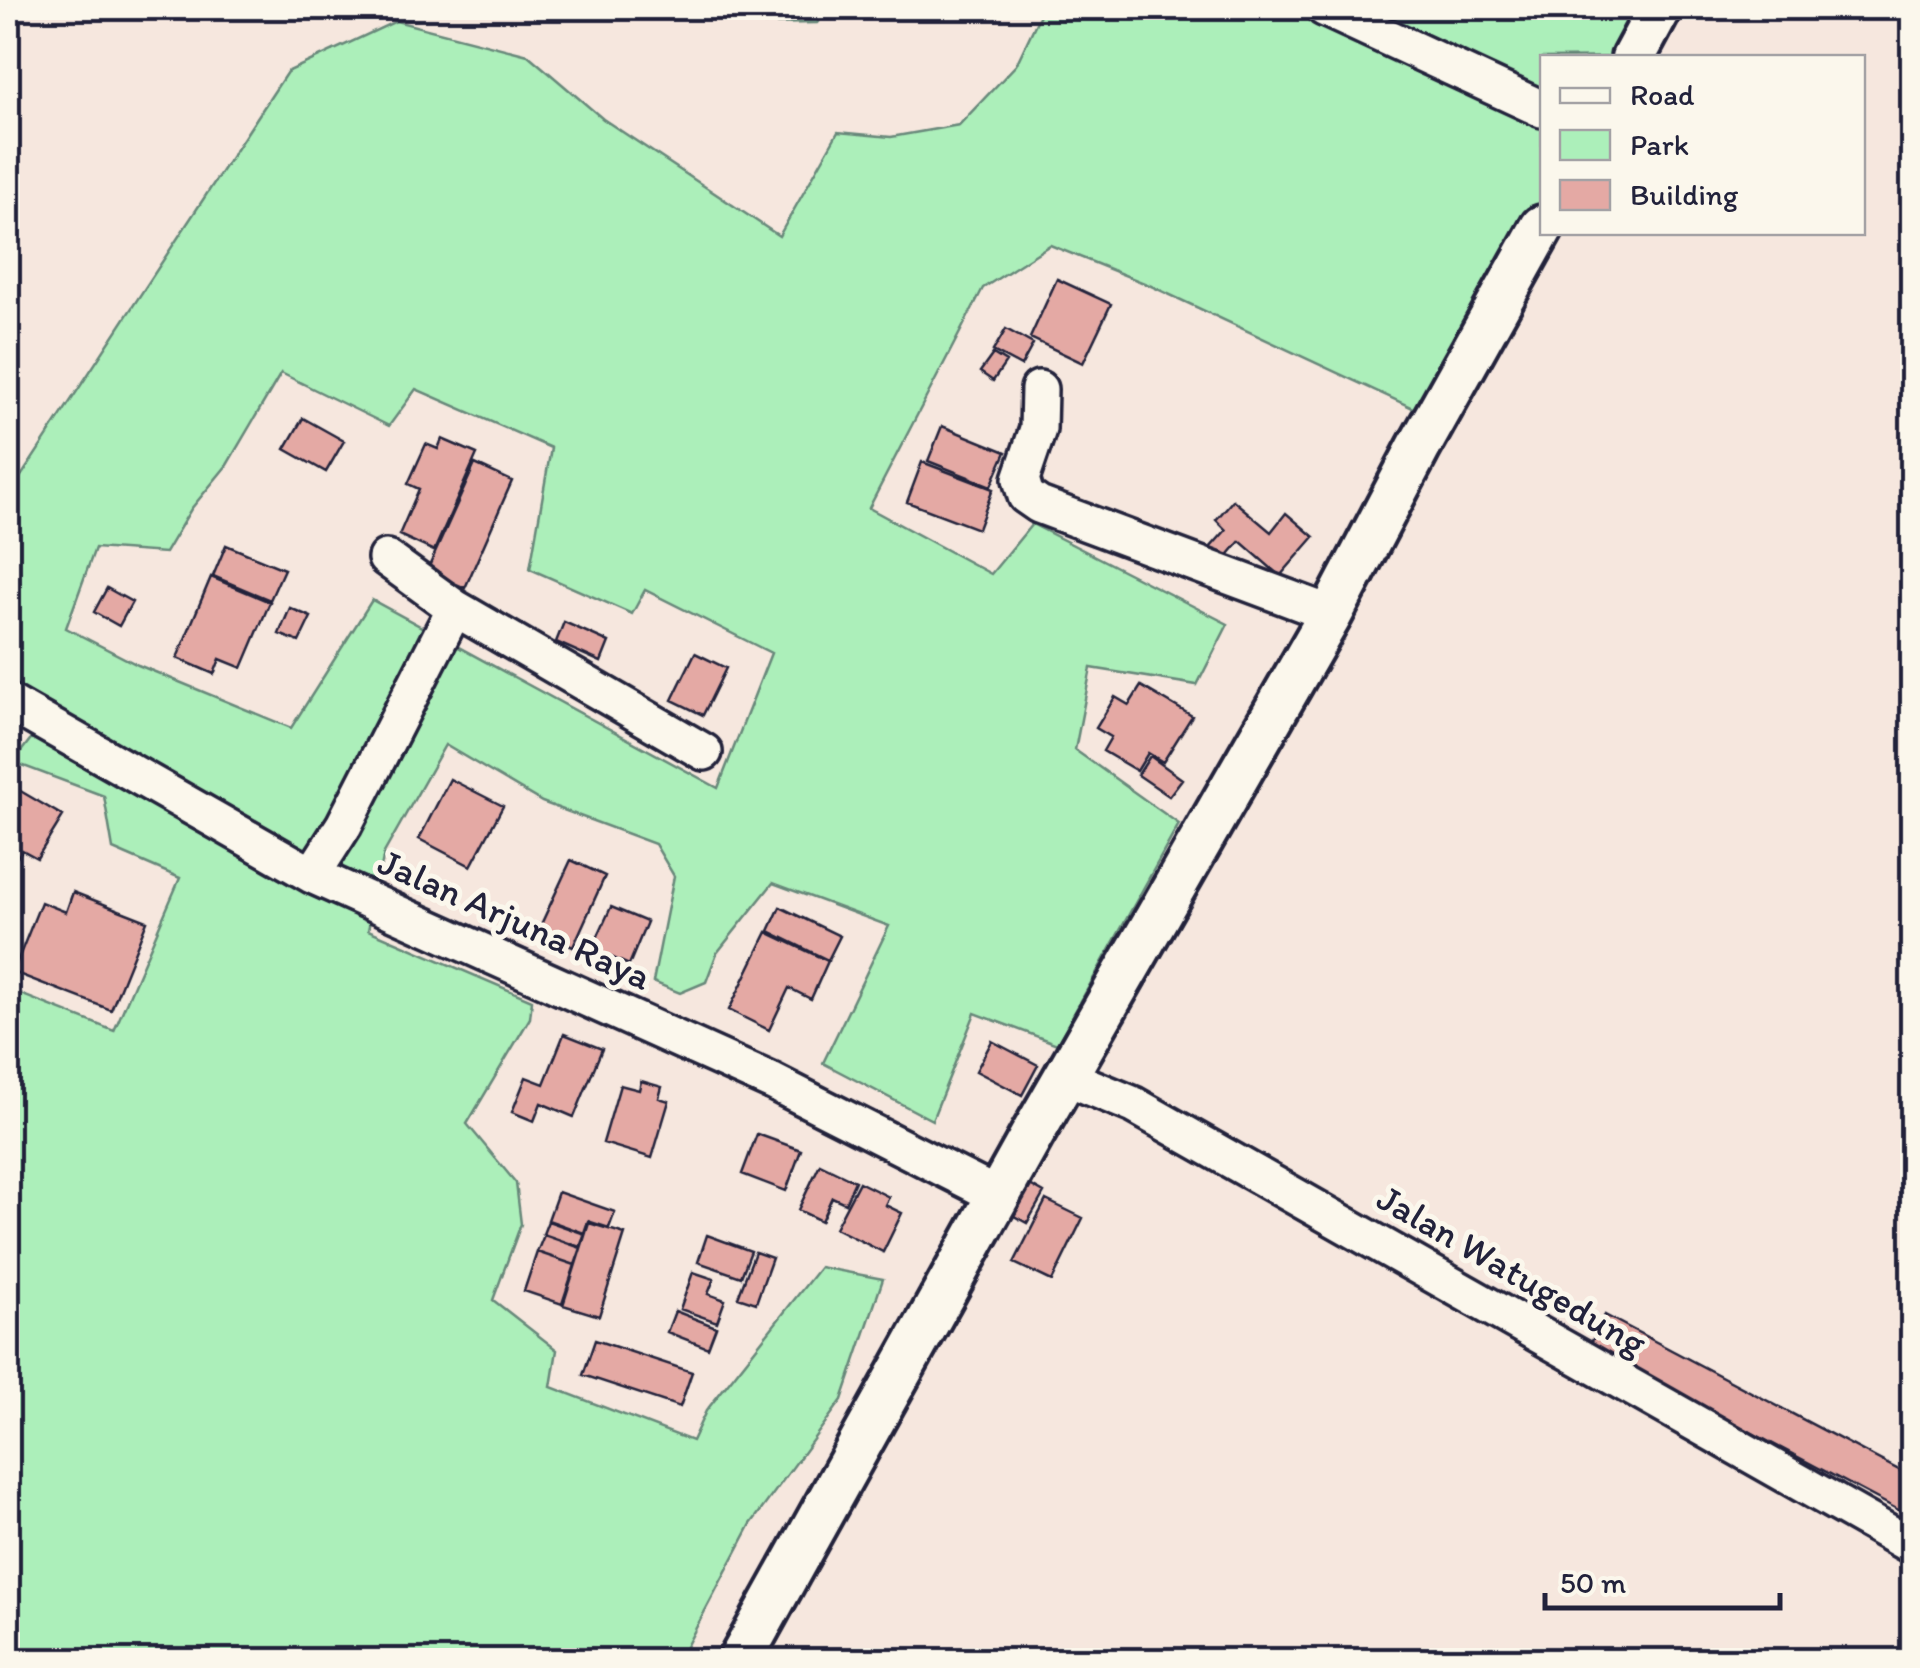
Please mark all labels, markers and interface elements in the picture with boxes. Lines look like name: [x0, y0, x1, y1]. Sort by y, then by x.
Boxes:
legend: [1540, 55, 1865, 235]
text: Road: [1630, 76, 1695, 113]
text: Park: [1630, 126, 1689, 163]
text: Building: [1630, 176, 1739, 213]
street label: Jalan Arjuna Raya: [372, 838, 659, 1000]
street label: Jalan Watugedung: [1369, 1174, 1655, 1366]
scale bar: [1545, 1548, 1780, 1610]
text: 50 m: [1560, 1564, 1626, 1601]

